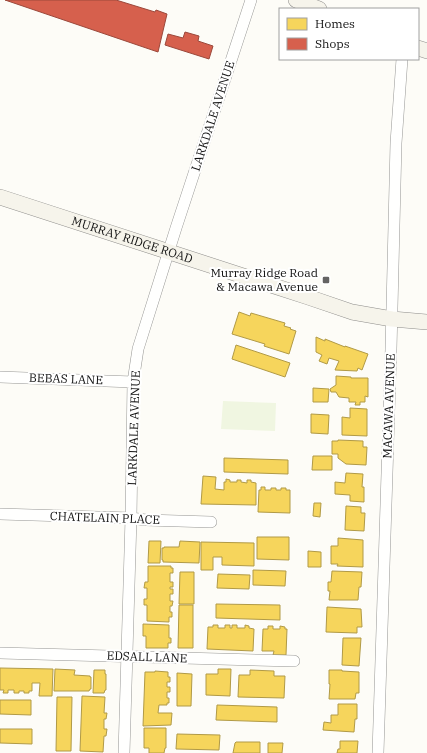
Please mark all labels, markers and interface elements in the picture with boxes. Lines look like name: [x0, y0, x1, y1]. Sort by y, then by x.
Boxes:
legend: [279, 8, 419, 60]
text: Homes: [315, 16, 355, 31]
text: Shops: [315, 36, 350, 51]
street label: LARKDALE AVENUE: [188, 59, 237, 173]
street label: MURRAY RIDGE ROAD: [70, 213, 195, 266]
place label: Murray Ridge Road & Macawa Avenue: [210, 265, 318, 294]
marker: Murray Ridge Road & Macawa Avenue: [321, 275, 331, 285]
street label: MACAWA AVENUE: [379, 353, 398, 459]
street label: BEBAS LANE: [29, 370, 103, 387]
street label: LARKDALE AVENUE: [124, 370, 143, 486]
street label: CHATELAIN PLACE: [50, 508, 160, 527]
street label: EDSALL LANE: [106, 648, 188, 665]

